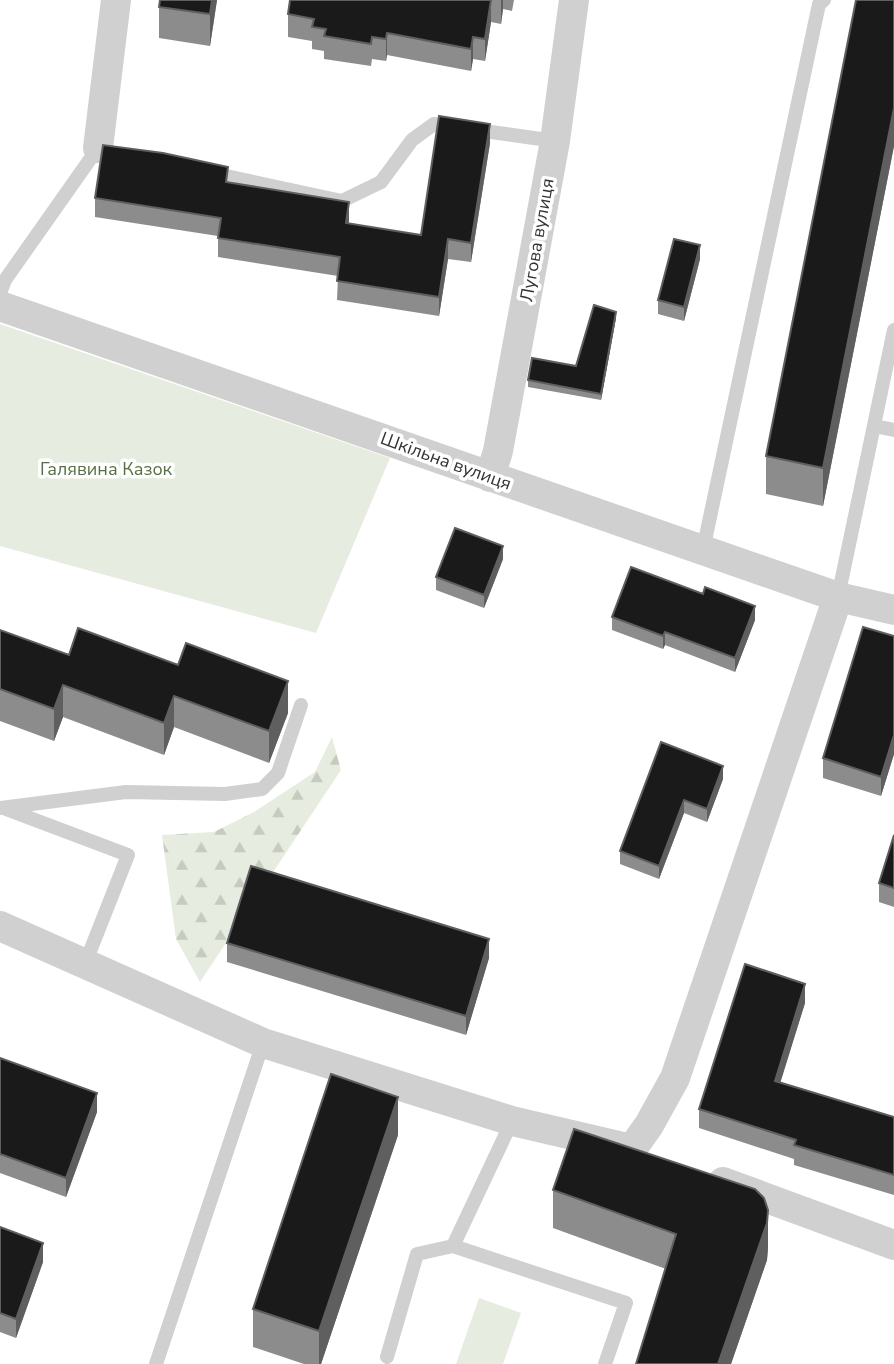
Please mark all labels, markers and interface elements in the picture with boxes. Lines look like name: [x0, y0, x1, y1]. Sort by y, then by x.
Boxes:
street label: Лугова вулиця: [514, 176, 560, 304]
street label: Шкільна вулиця: [377, 426, 515, 496]
park label: Галявина Казок: [40, 457, 173, 481]

